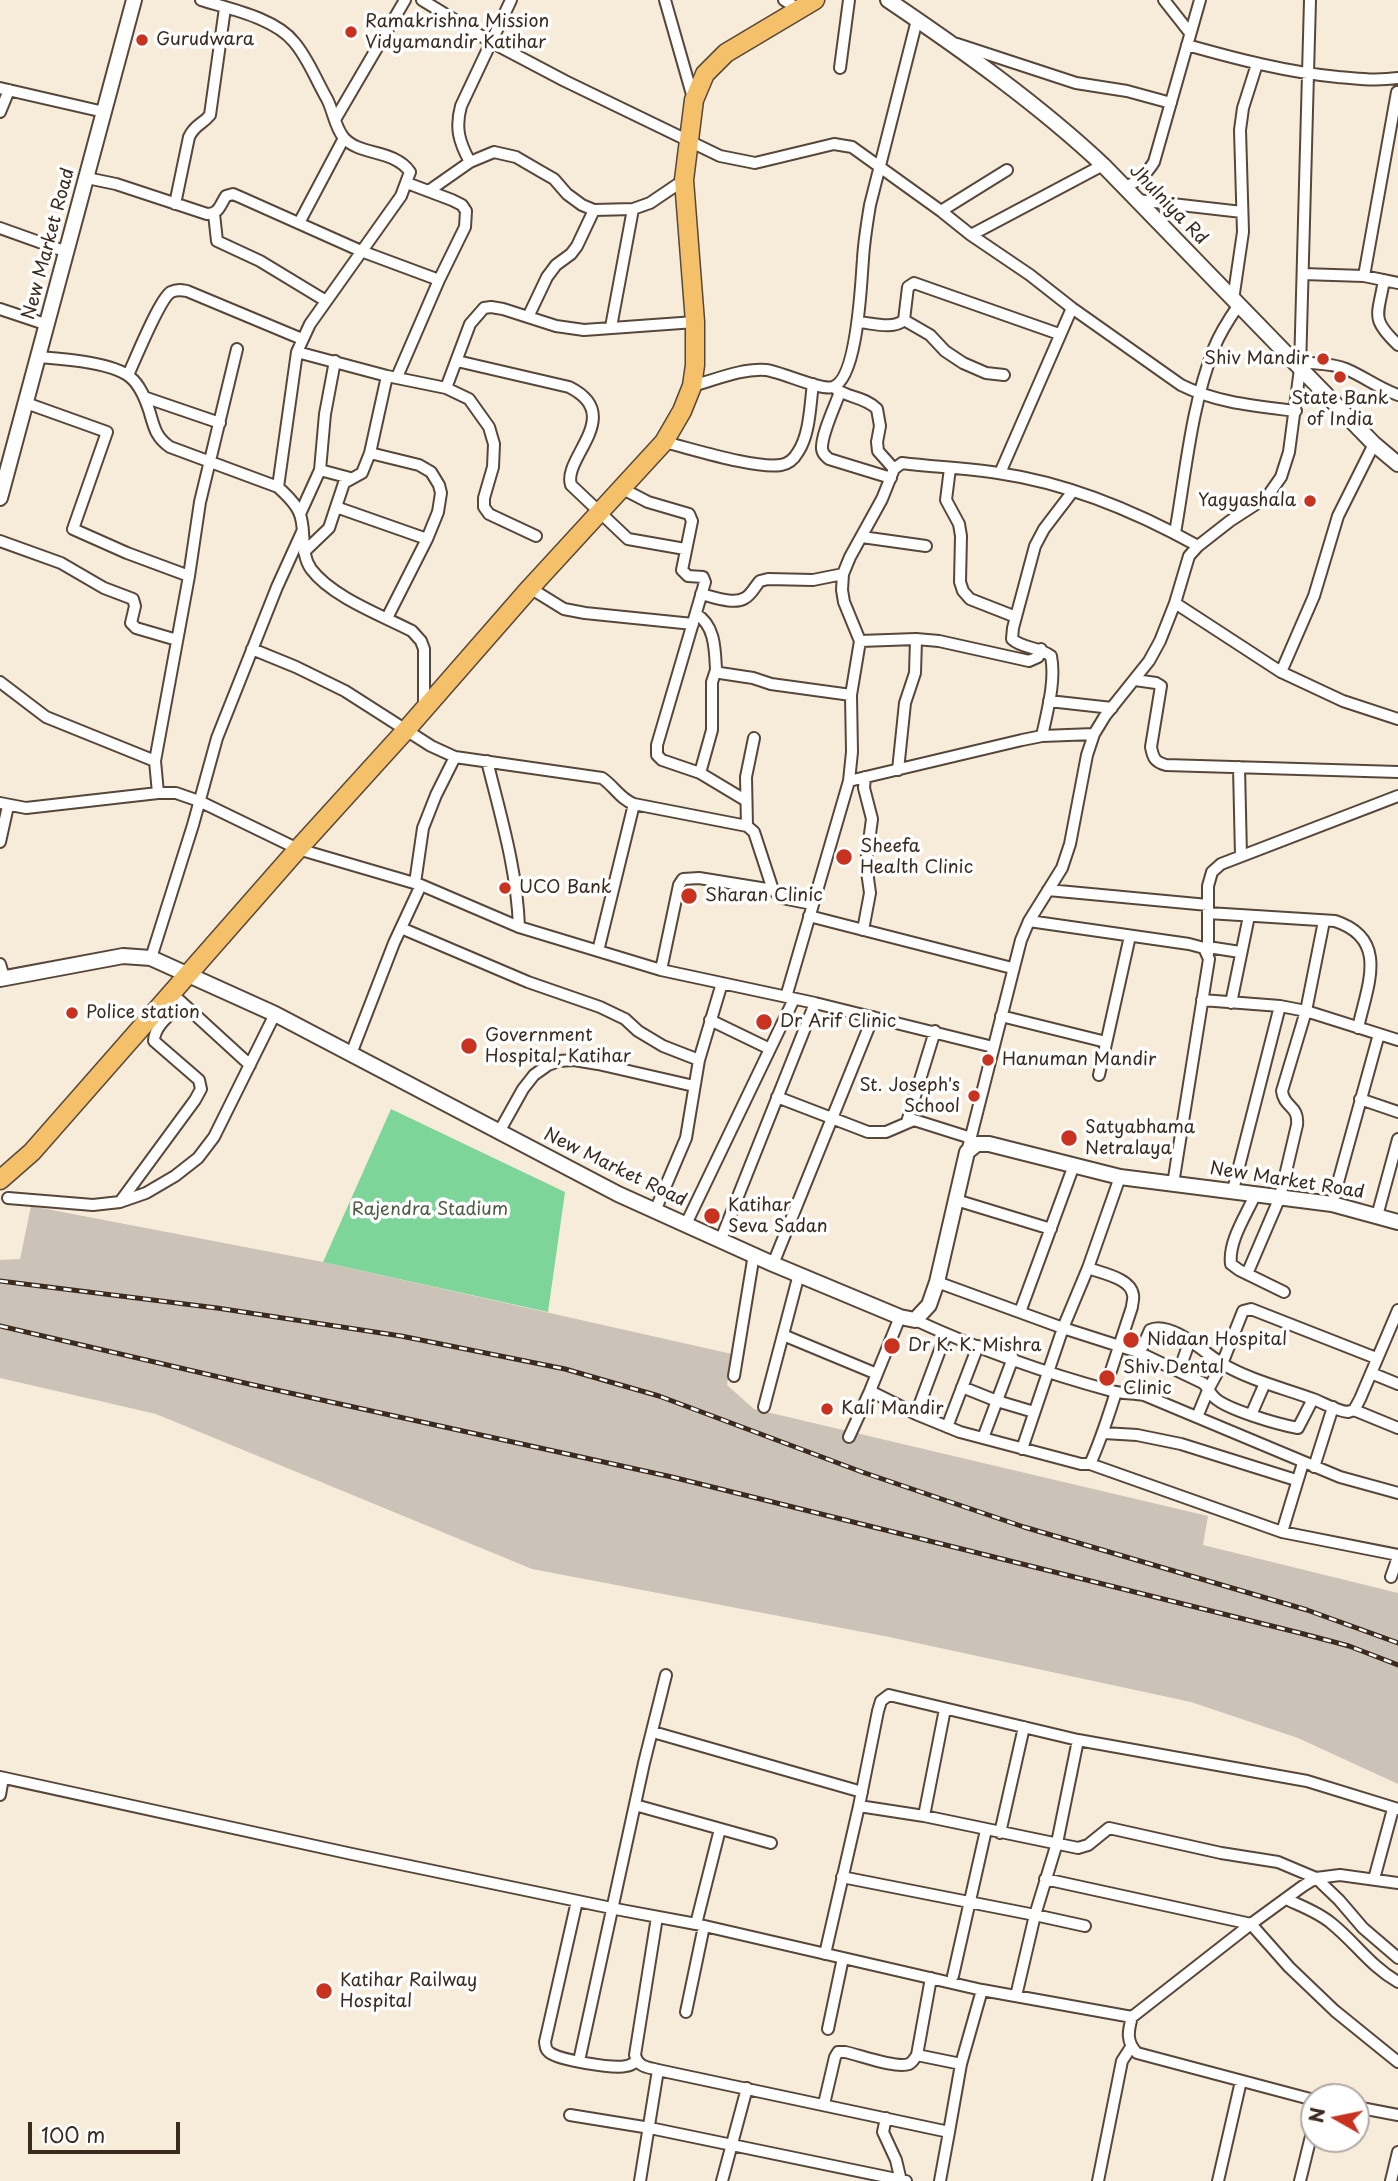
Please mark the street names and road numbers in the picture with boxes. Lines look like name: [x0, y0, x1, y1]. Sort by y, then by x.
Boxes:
street label: Jhulniya Rd: [1124, 160, 1212, 250]
street label: New Market Road: [18, 166, 80, 322]
street label: New Market Road: [540, 1124, 690, 1212]
street label: New Market Road: [1208, 1158, 1366, 1204]

